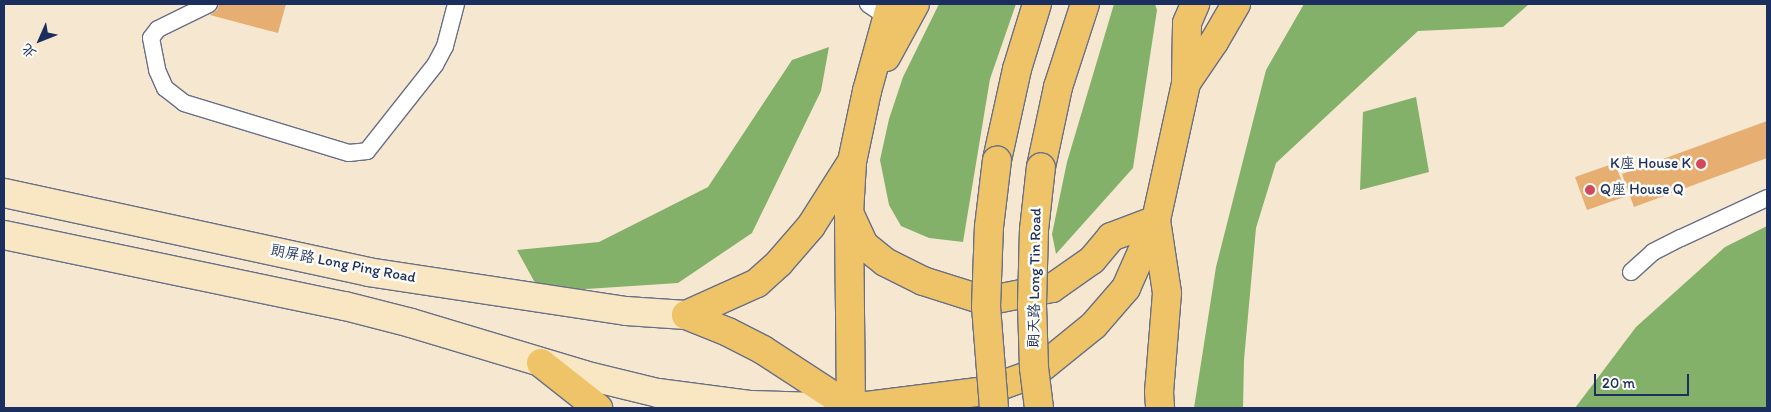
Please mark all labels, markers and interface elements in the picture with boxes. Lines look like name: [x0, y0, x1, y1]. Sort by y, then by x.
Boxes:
north arrow: [15, 15, 65, 65]
text: 北: [18, 40, 40, 62]
place label: K座 House K: [1610, 155, 1691, 173]
marker: K座 House K: [1695, 158, 1707, 170]
place label: Q座 House Q: [1600, 181, 1684, 199]
marker: Q座 House Q: [1584, 184, 1596, 196]
street label: 朗天路 Long Tin Road: [1025, 208, 1045, 348]
street label: 朗屏路 Long Ping Road: [269, 241, 417, 287]
scale bar: [1596, 364, 1691, 396]
text: 20 m: [1602, 374, 1635, 392]

